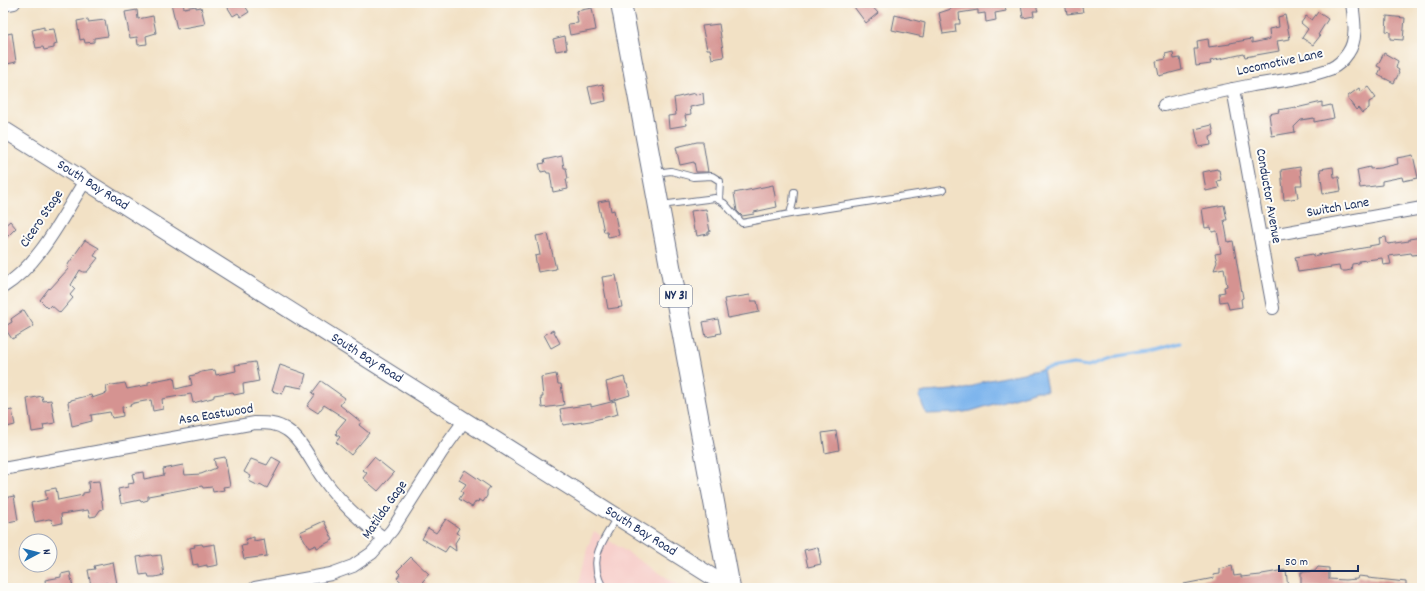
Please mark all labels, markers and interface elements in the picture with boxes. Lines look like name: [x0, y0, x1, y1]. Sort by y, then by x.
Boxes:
street label: Locomotive Lane: [1235, 44, 1325, 82]
street label: Conductor Avenue: [1250, 147, 1286, 245]
street label: South Bay Road: [53, 155, 132, 216]
street label: Cicero Stage: [15, 186, 69, 252]
street label: Switch Lane: [1305, 193, 1371, 223]
road number: NY 31: [660, 285, 692, 307]
street label: South Bay Road: [327, 328, 406, 389]
street label: Asa Eastwood: [177, 399, 255, 431]
street label: Matilda Gage: [357, 476, 413, 544]
street label: South Bay Road: [601, 501, 680, 562]
north arrow: [18, 533, 58, 573]
scale bar: [1279, 547, 1358, 573]
text: N: [38, 548, 54, 556]
text: 50 m: [1285, 554, 1308, 571]

